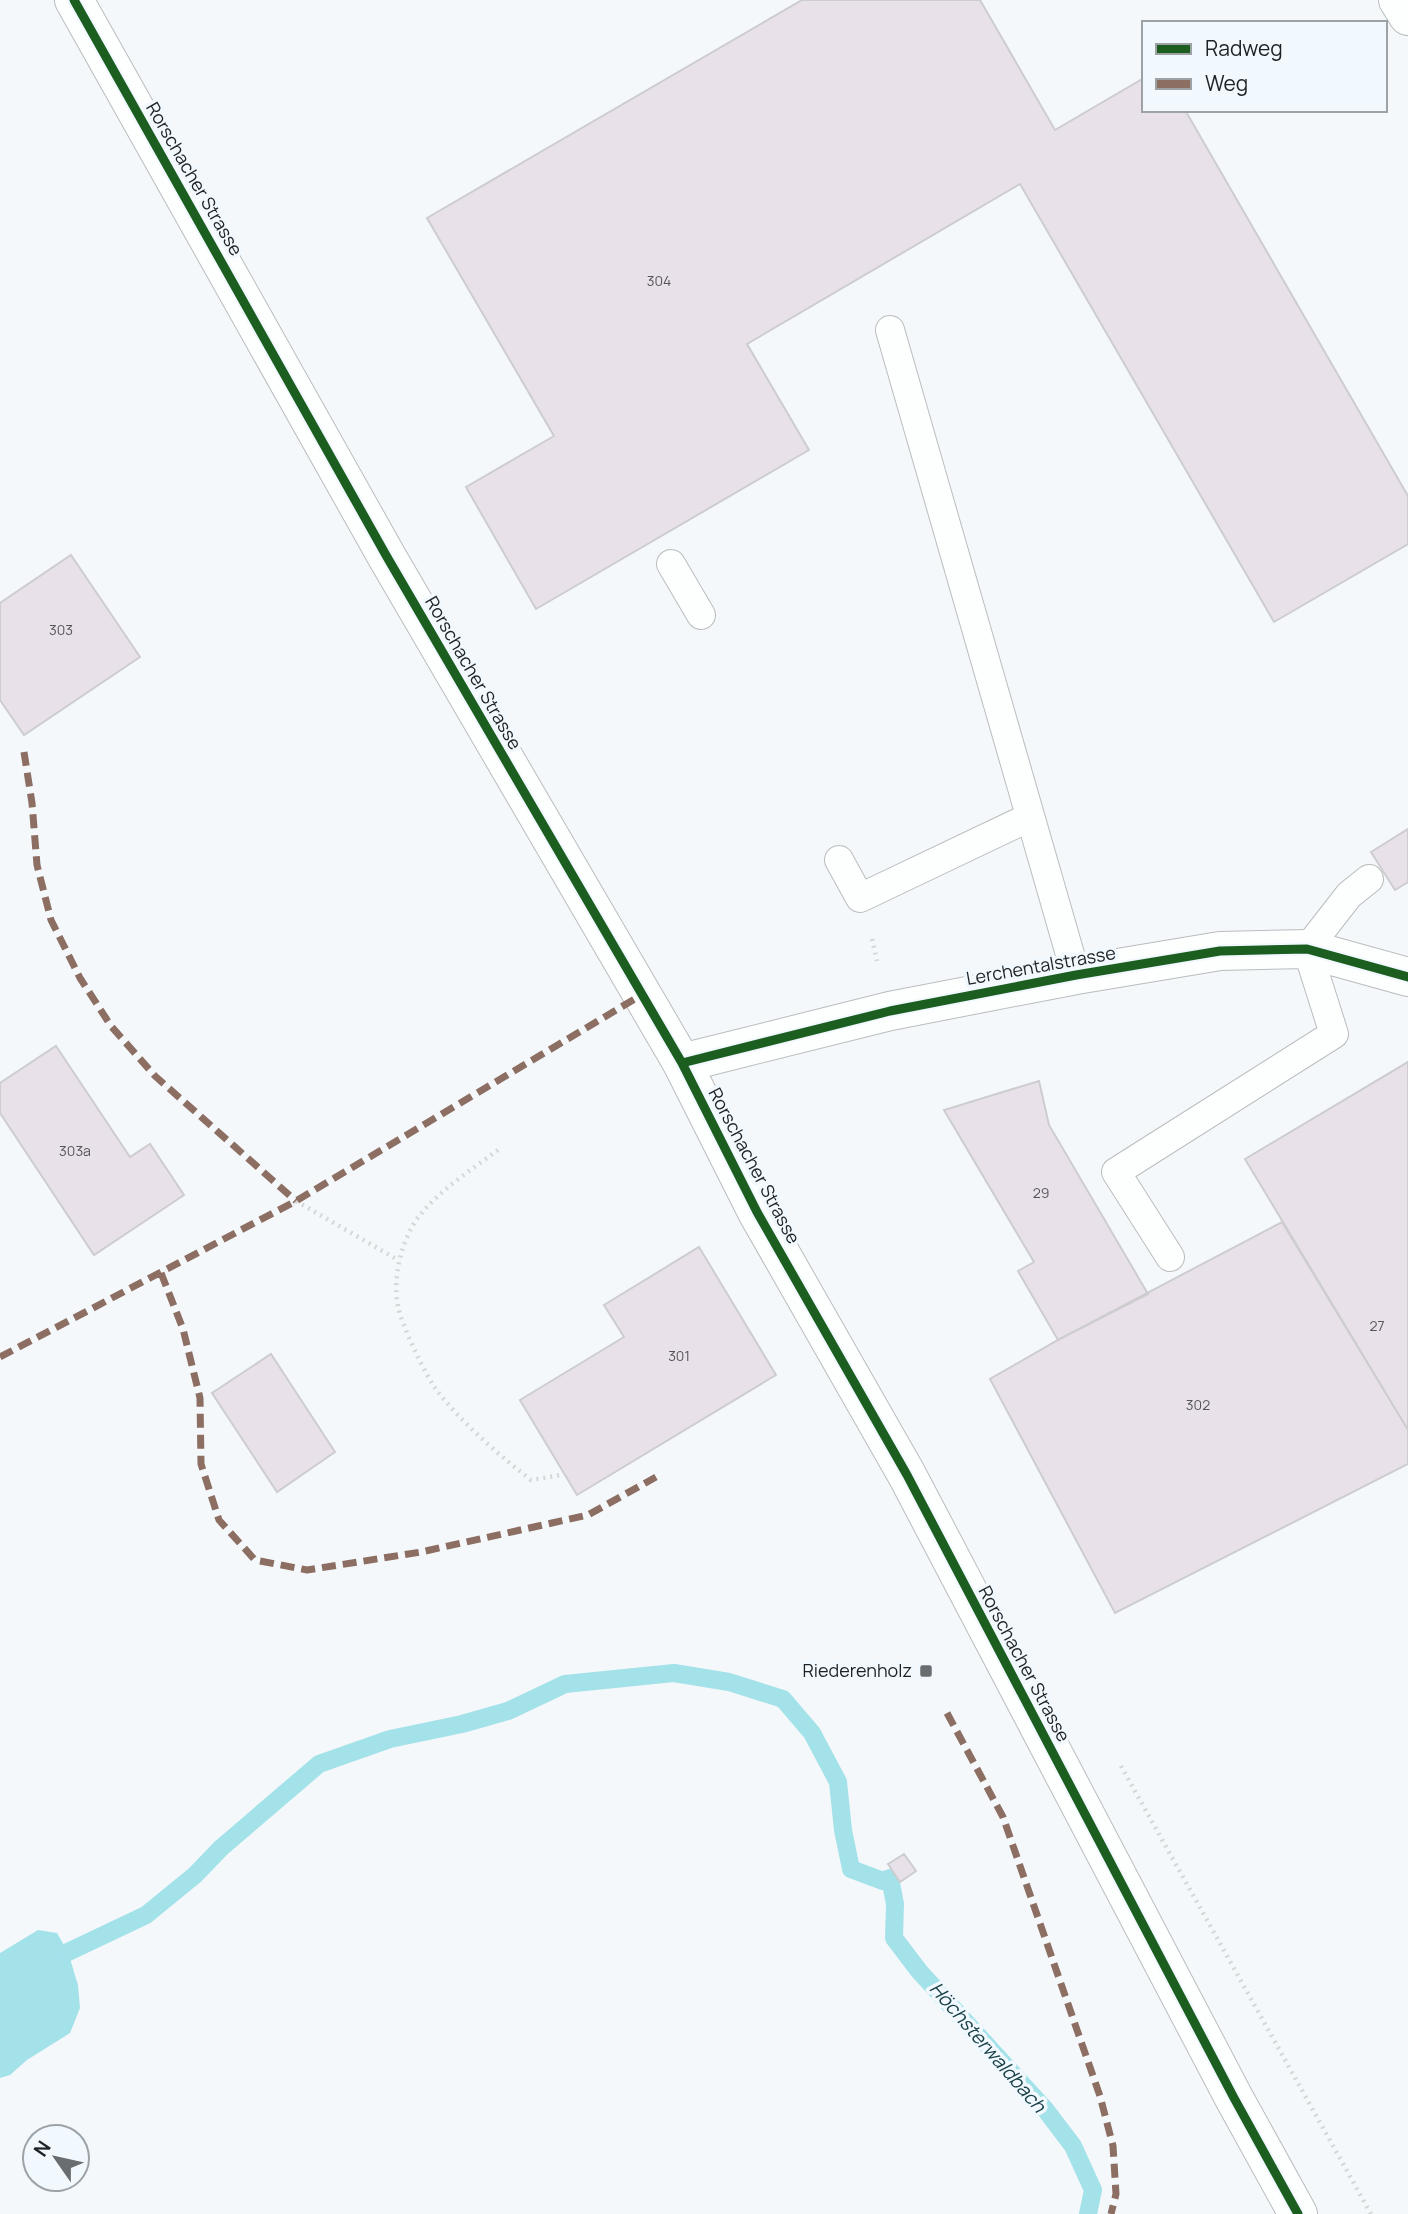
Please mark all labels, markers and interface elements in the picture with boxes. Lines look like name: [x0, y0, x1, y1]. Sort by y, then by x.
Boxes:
legend: [1142, 21, 1387, 112]
text: Radweg: [1205, 34, 1283, 62]
text: Weg: [1205, 69, 1248, 97]
street label: Rorschacher Strasse: [141, 97, 249, 260]
house number: 304: [647, 271, 671, 290]
street label: Rorschacher Strasse: [420, 591, 528, 754]
house number: 303: [49, 620, 73, 639]
street label: Lerchentalstrasse: [964, 940, 1117, 990]
street label: Rorschacher Strasse: [704, 1083, 806, 1248]
house number: 303a: [59, 1141, 91, 1160]
house number: 29: [1033, 1183, 1049, 1202]
house number: 27: [1369, 1316, 1385, 1335]
house number: 301: [668, 1346, 690, 1365]
house number: 302: [1186, 1395, 1210, 1414]
street label: Rorschacher Strasse: [974, 1581, 1076, 1746]
place label: Riederenholz: [802, 1658, 912, 1682]
marker: Riederenholz: [918, 1663, 934, 1679]
water label: Höchsterwaldbach: [924, 1976, 1052, 2118]
north arrow: [21, 2123, 91, 2193]
text: N: [27, 2136, 57, 2161]

